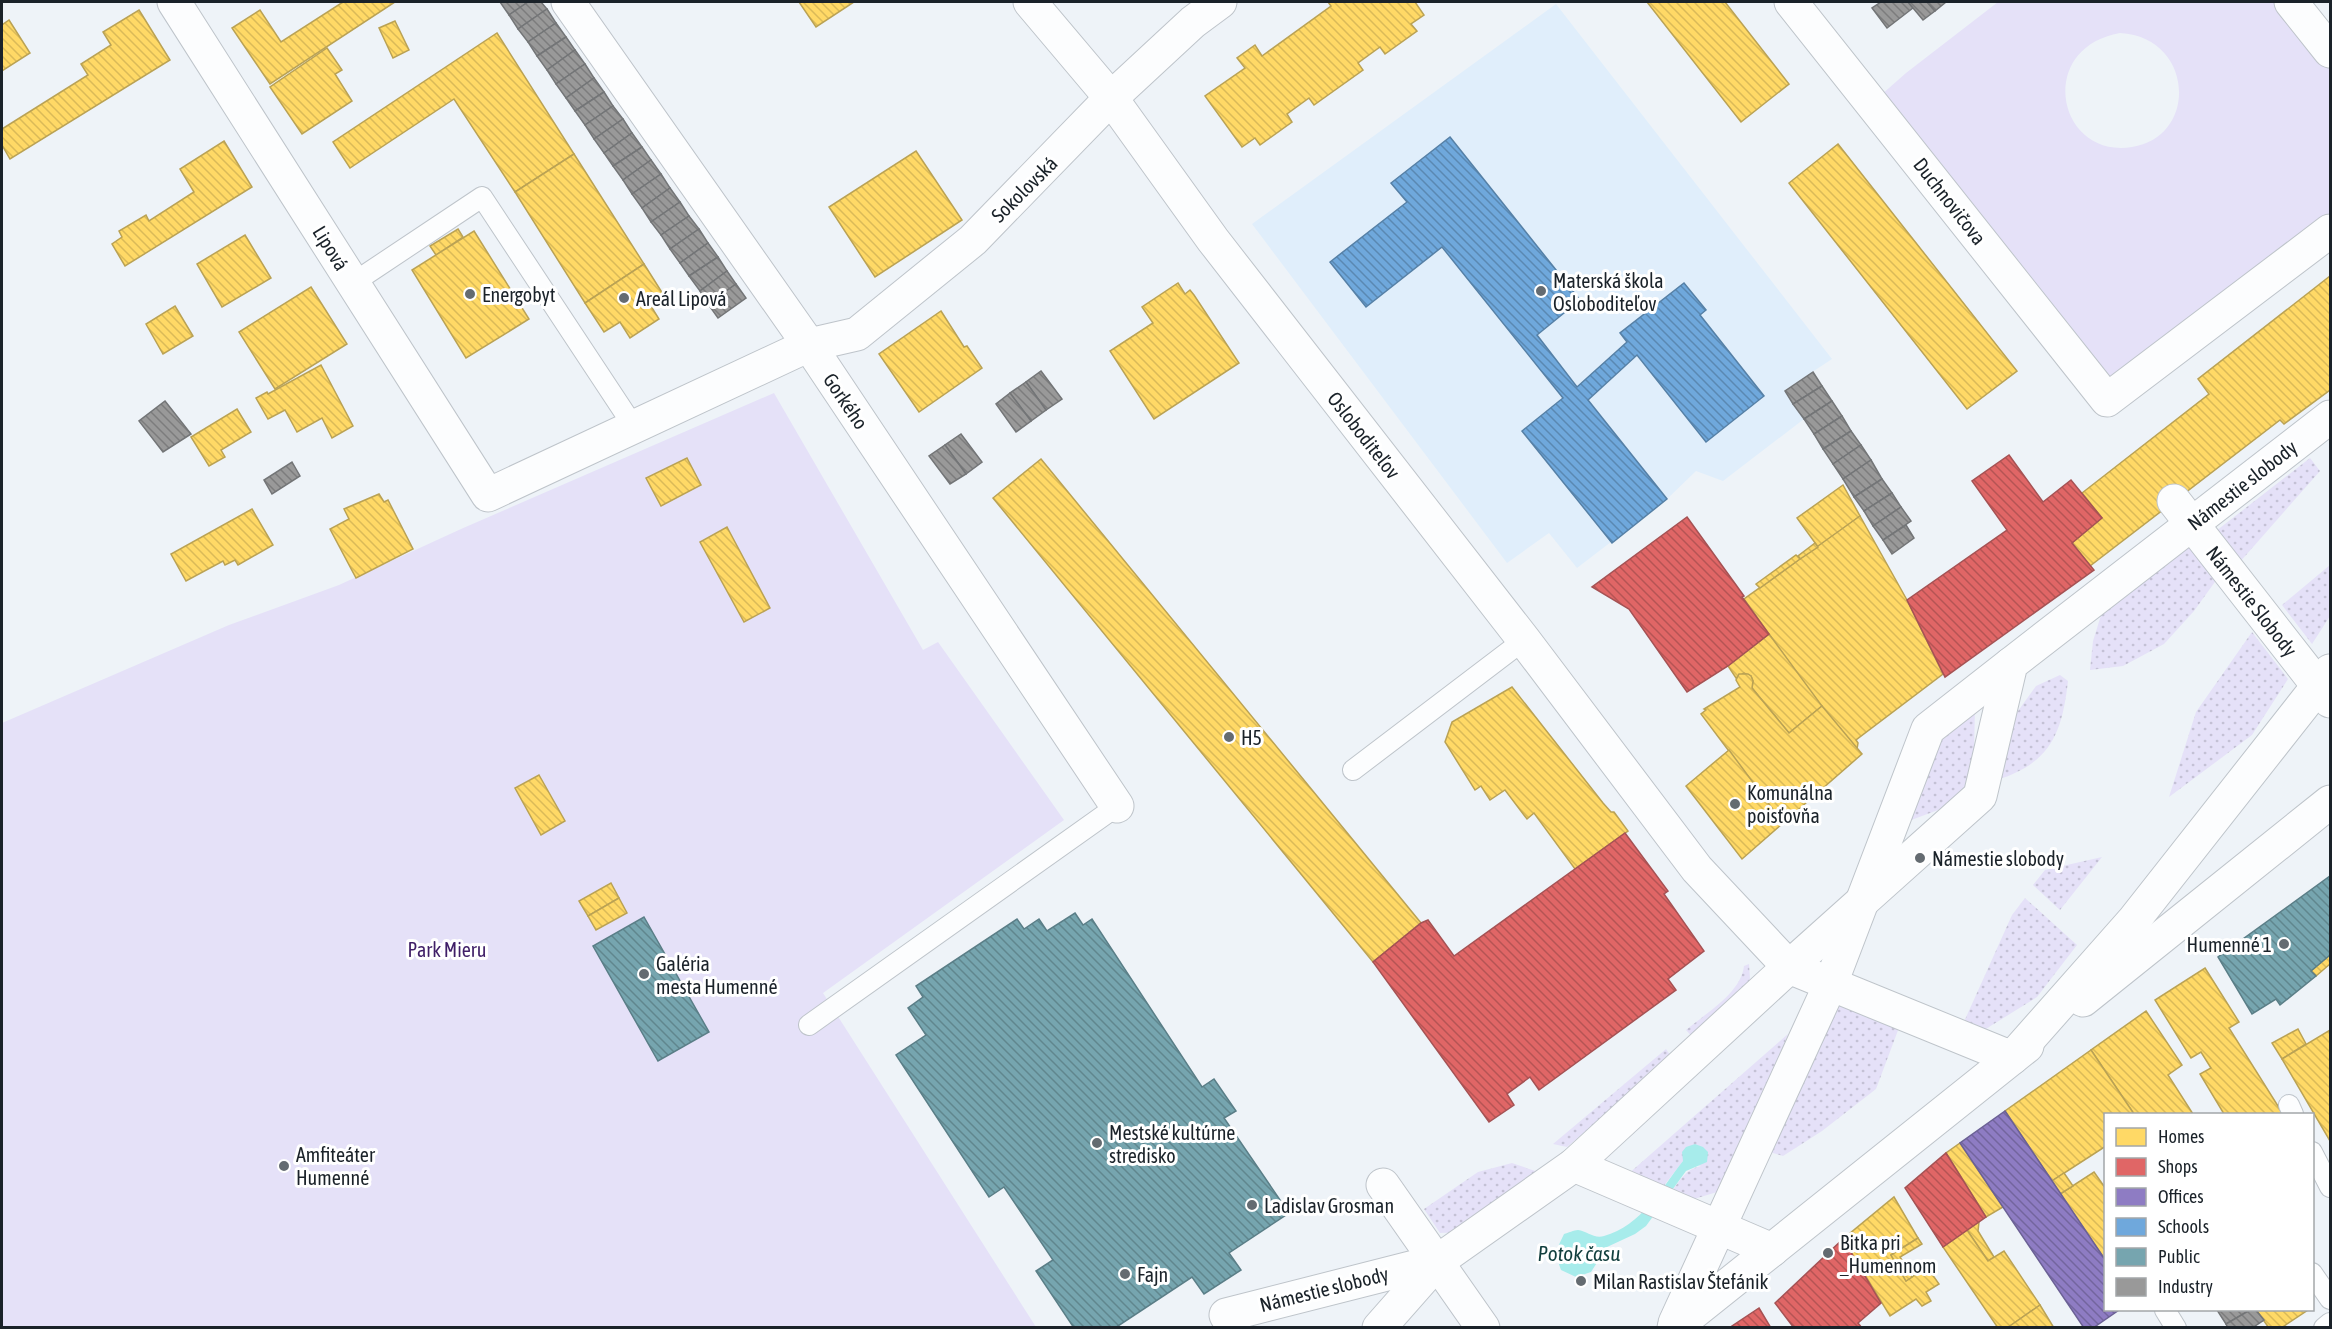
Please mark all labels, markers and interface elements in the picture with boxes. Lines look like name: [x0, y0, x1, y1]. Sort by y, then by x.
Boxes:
street label: Sokolovská: [986, 151, 1062, 227]
street label: Duchnovičova: [1909, 153, 1991, 249]
street label: Lipová: [308, 221, 354, 275]
place label: Materská škola Osloboditeľov: [1553, 269, 1664, 315]
place label: Energobyt: [482, 283, 556, 306]
marker: Materská škola Osloboditeľov: [1534, 284, 1548, 298]
marker: Energobyt: [463, 287, 477, 301]
place label: Areál Lipová: [636, 287, 726, 310]
marker: Areál Lipová: [617, 291, 631, 305]
street label: Gorkého: [819, 369, 873, 433]
street label: Osloboditeľov: [1323, 387, 1405, 483]
street label: Námestie slobody: [2183, 435, 2301, 535]
street label: Námestie Slobody: [2202, 541, 2302, 661]
place label: H5: [1241, 726, 1262, 749]
marker: H5: [1222, 730, 1236, 744]
place label: Komunálna poisťovňa: [1747, 781, 1833, 827]
marker: Komunálna poisťovňa: [1728, 797, 1742, 811]
place label: Námestie slobody: [1932, 847, 2064, 870]
marker: Námestie slobody: [1913, 851, 1927, 865]
place label: Humenné 1: [2187, 933, 2272, 956]
marker: Humenné 1: [2277, 937, 2291, 951]
park label: Park Mieru: [408, 938, 486, 961]
place label: Galéria mesta Humenné: [656, 952, 778, 998]
marker: Galéria mesta Humenné: [637, 967, 651, 981]
legend: [2104, 1113, 2314, 1311]
place label: Mestské kultúrne stredisko: [1109, 1121, 1235, 1167]
text: Homes: [2158, 1126, 2204, 1147]
marker: Mestské kultúrne stredisko: [1090, 1136, 1104, 1150]
place label: Amfiteáter Humenné: [296, 1143, 376, 1189]
text: Shops: [2158, 1156, 2198, 1177]
marker: Amfiteáter Humenné: [277, 1159, 291, 1173]
text: Offices: [2158, 1186, 2204, 1207]
place label: Ladislav Grosman: [1264, 1194, 1394, 1217]
marker: Ladislav Grosman: [1245, 1198, 1259, 1212]
text: Schools: [2158, 1216, 2209, 1237]
place label: Bitka pri _Humennom: [1839, 1231, 1937, 1277]
water label: Potok času: [1538, 1241, 1620, 1265]
marker: Bitka pri _Humennom: [1821, 1246, 1835, 1260]
text: Public: [2158, 1246, 2200, 1267]
street label: Námestie slobody: [1257, 1262, 1391, 1316]
place label: Fajn: [1137, 1263, 1168, 1286]
marker: Fajn: [1118, 1267, 1132, 1281]
place label: Milan Rastislav Štefánik: [1593, 1270, 1769, 1293]
marker: Milan Rastislav Štefánik: [1574, 1274, 1588, 1288]
text: Industry: [2158, 1276, 2213, 1297]

